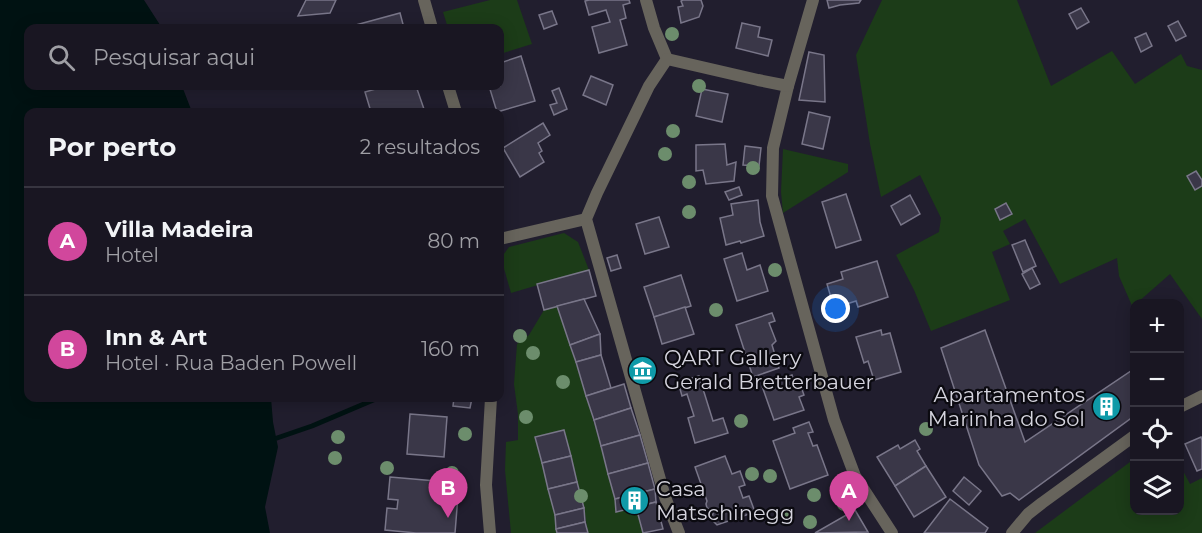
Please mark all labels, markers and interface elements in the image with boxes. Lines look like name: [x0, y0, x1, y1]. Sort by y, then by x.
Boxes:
search box: [24, 24, 504, 90]
icon: search: [45, 41, 78, 74]
text: Pesquisar aqui: [93, 44, 255, 71]
text: Por perto: [48, 131, 176, 163]
text: 2 resultados: [360, 135, 480, 159]
text: Villa Madeira: [105, 216, 254, 243]
text: A: [60, 229, 75, 253]
text: 80 m: [428, 229, 480, 253]
text: Hotel: [105, 243, 159, 267]
your location: [821, 294, 850, 323]
map controls: [1130, 299, 1184, 515]
button: +: [1130, 299, 1184, 353]
text: Inn & Art: [105, 324, 207, 351]
text: B: [60, 337, 75, 361]
text: 160 m: [421, 337, 480, 361]
place label: QART Gallery Gerald Bretterbauer: [664, 345, 874, 394]
text: Hotel · Rua Baden Powell: [105, 351, 357, 375]
button: −: [1130, 353, 1184, 407]
museum icon: QART Gallery Gerald Bretterbauer: [627, 354, 659, 386]
place label: Apartamentos Marinha do Sol: [928, 382, 1085, 431]
building icon: Apartamentos Marinha do Sol: [1090, 391, 1122, 423]
button: locate: [1130, 407, 1184, 461]
button: layers: [1130, 461, 1184, 515]
pin: B: [428, 468, 468, 518]
pin: A: [830, 472, 868, 521]
place label: Casa Matschinegg: [656, 476, 794, 525]
building icon: Casa Matschinegg: [619, 485, 651, 517]

